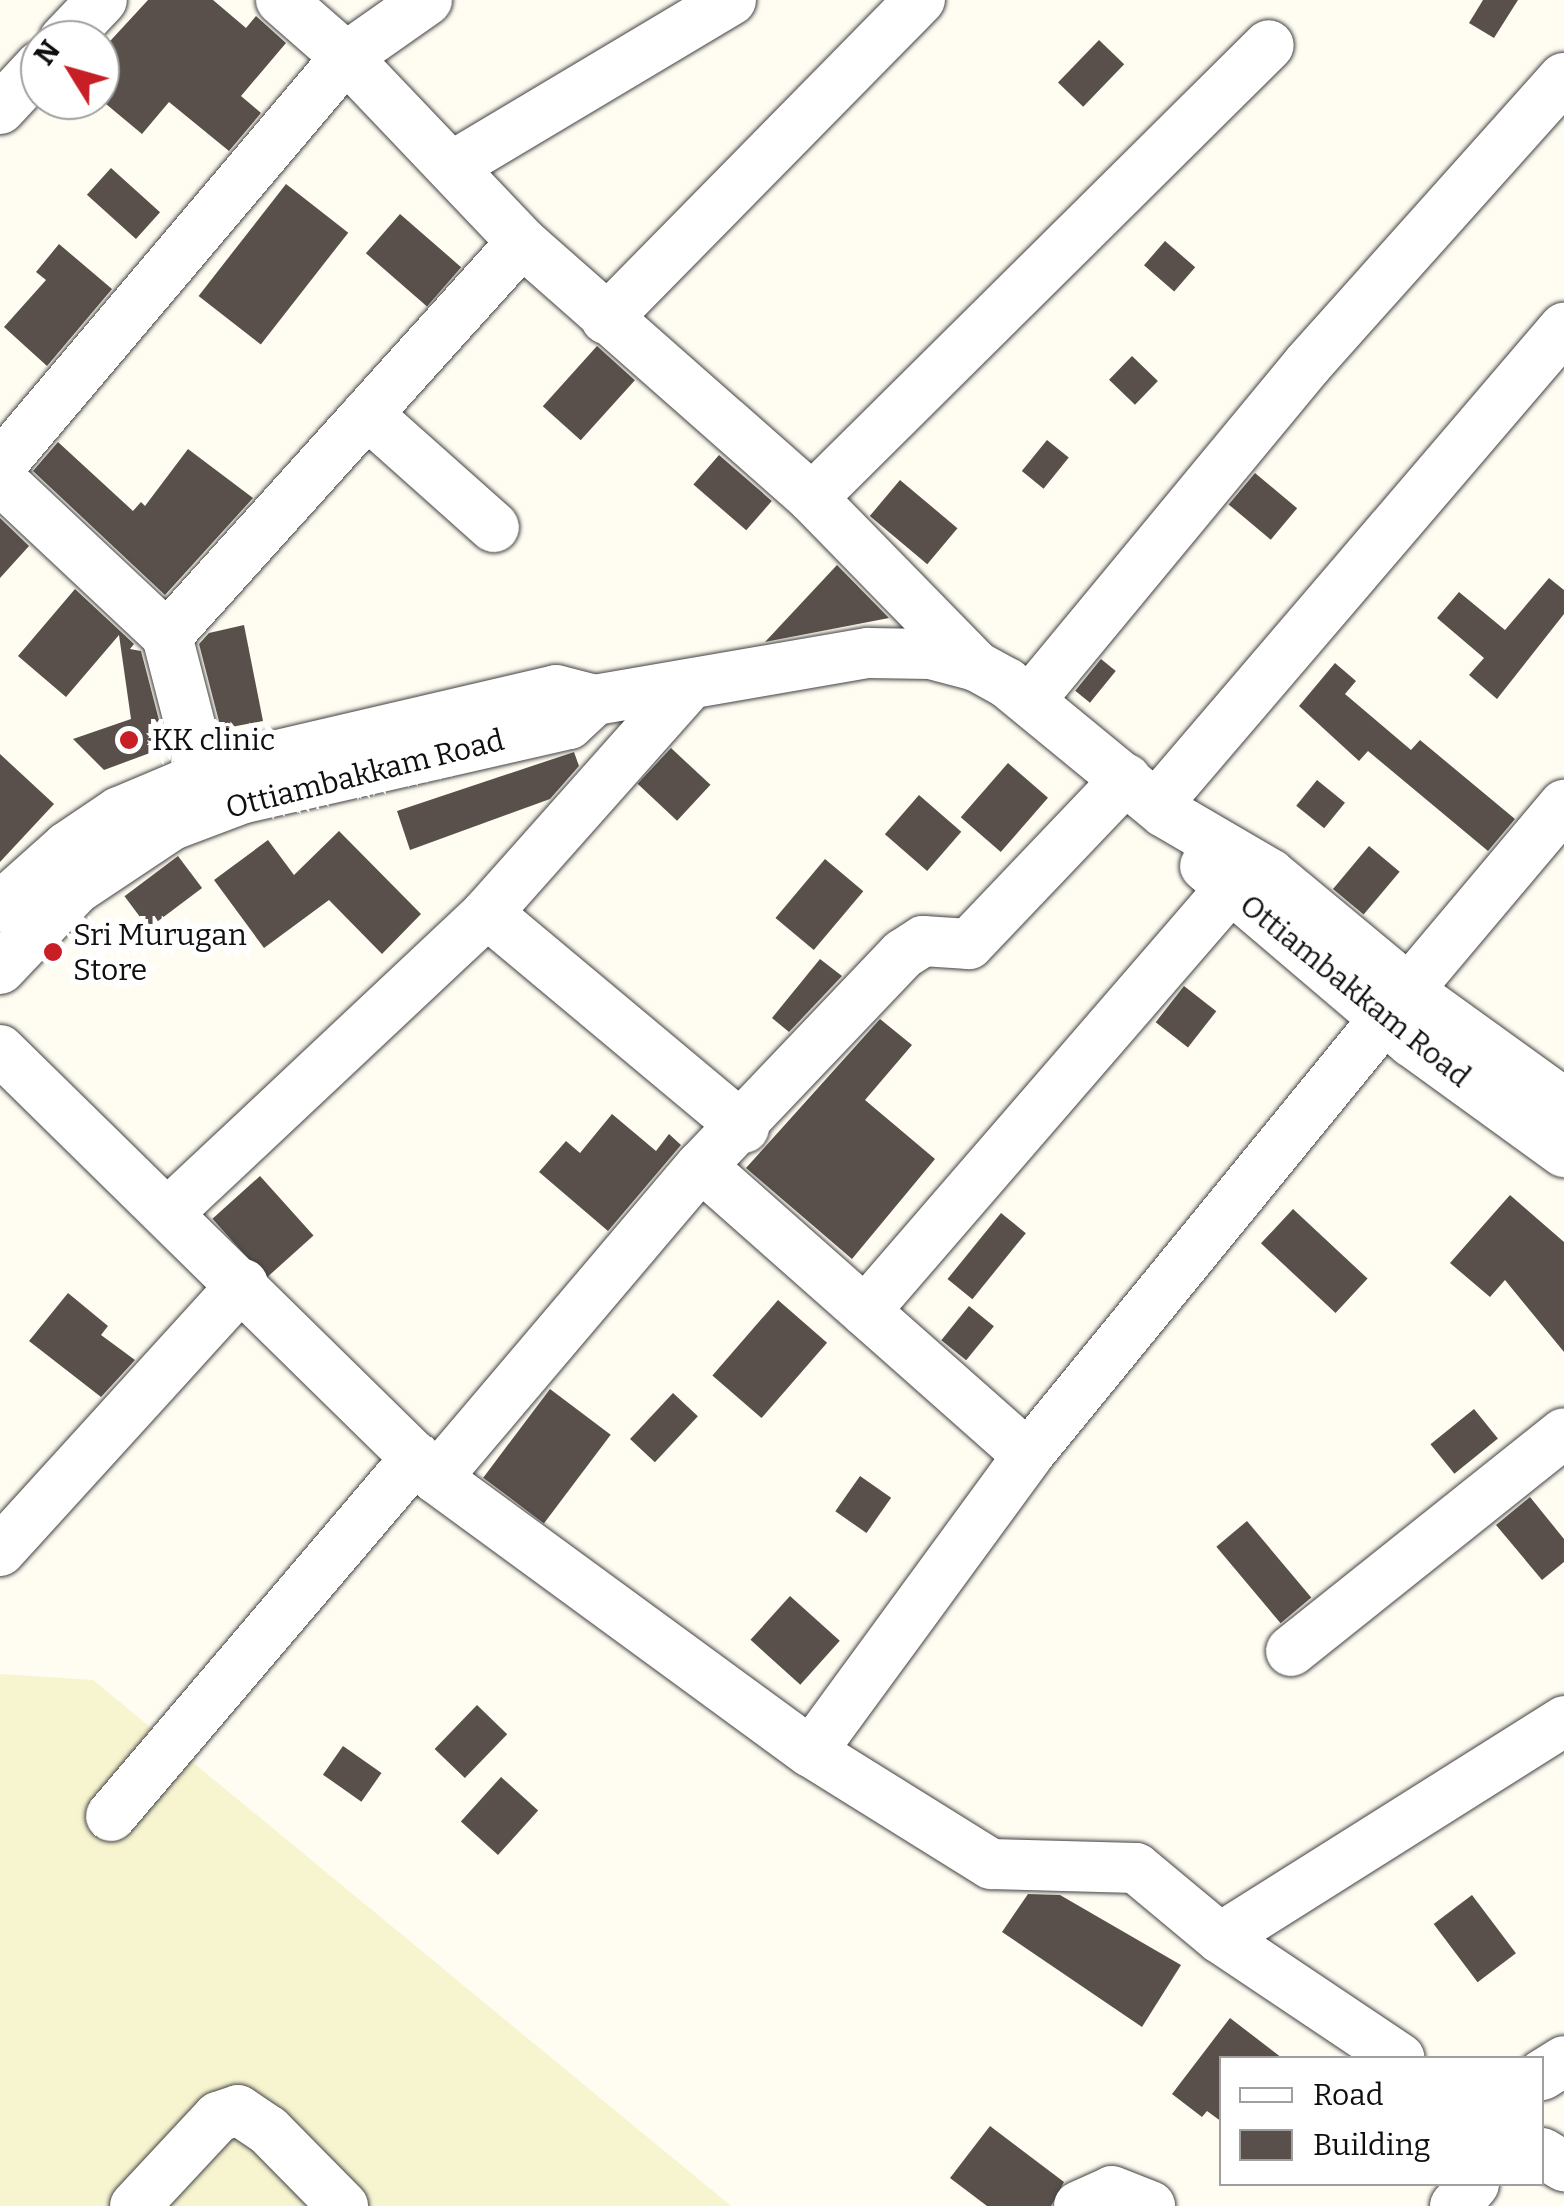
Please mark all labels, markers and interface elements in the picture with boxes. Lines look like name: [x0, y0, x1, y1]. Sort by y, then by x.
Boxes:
north arrow: [20, 20, 120, 120]
text: N: [28, 34, 67, 71]
place label: KK clinic: [152, 722, 275, 758]
street label: Ottiambakkam Road: [222, 722, 508, 826]
marker: KK clinic: [116, 727, 142, 753]
street label: Ottiambakkam Road: [1233, 887, 1477, 1095]
place label: Sri Murugan Store: [73, 917, 247, 988]
marker: Sri Murugan Store: [42, 941, 64, 963]
legend: [1219, 2056, 1544, 2186]
text: Road: [1313, 2077, 1384, 2113]
text: Building: [1313, 2127, 1431, 2163]

